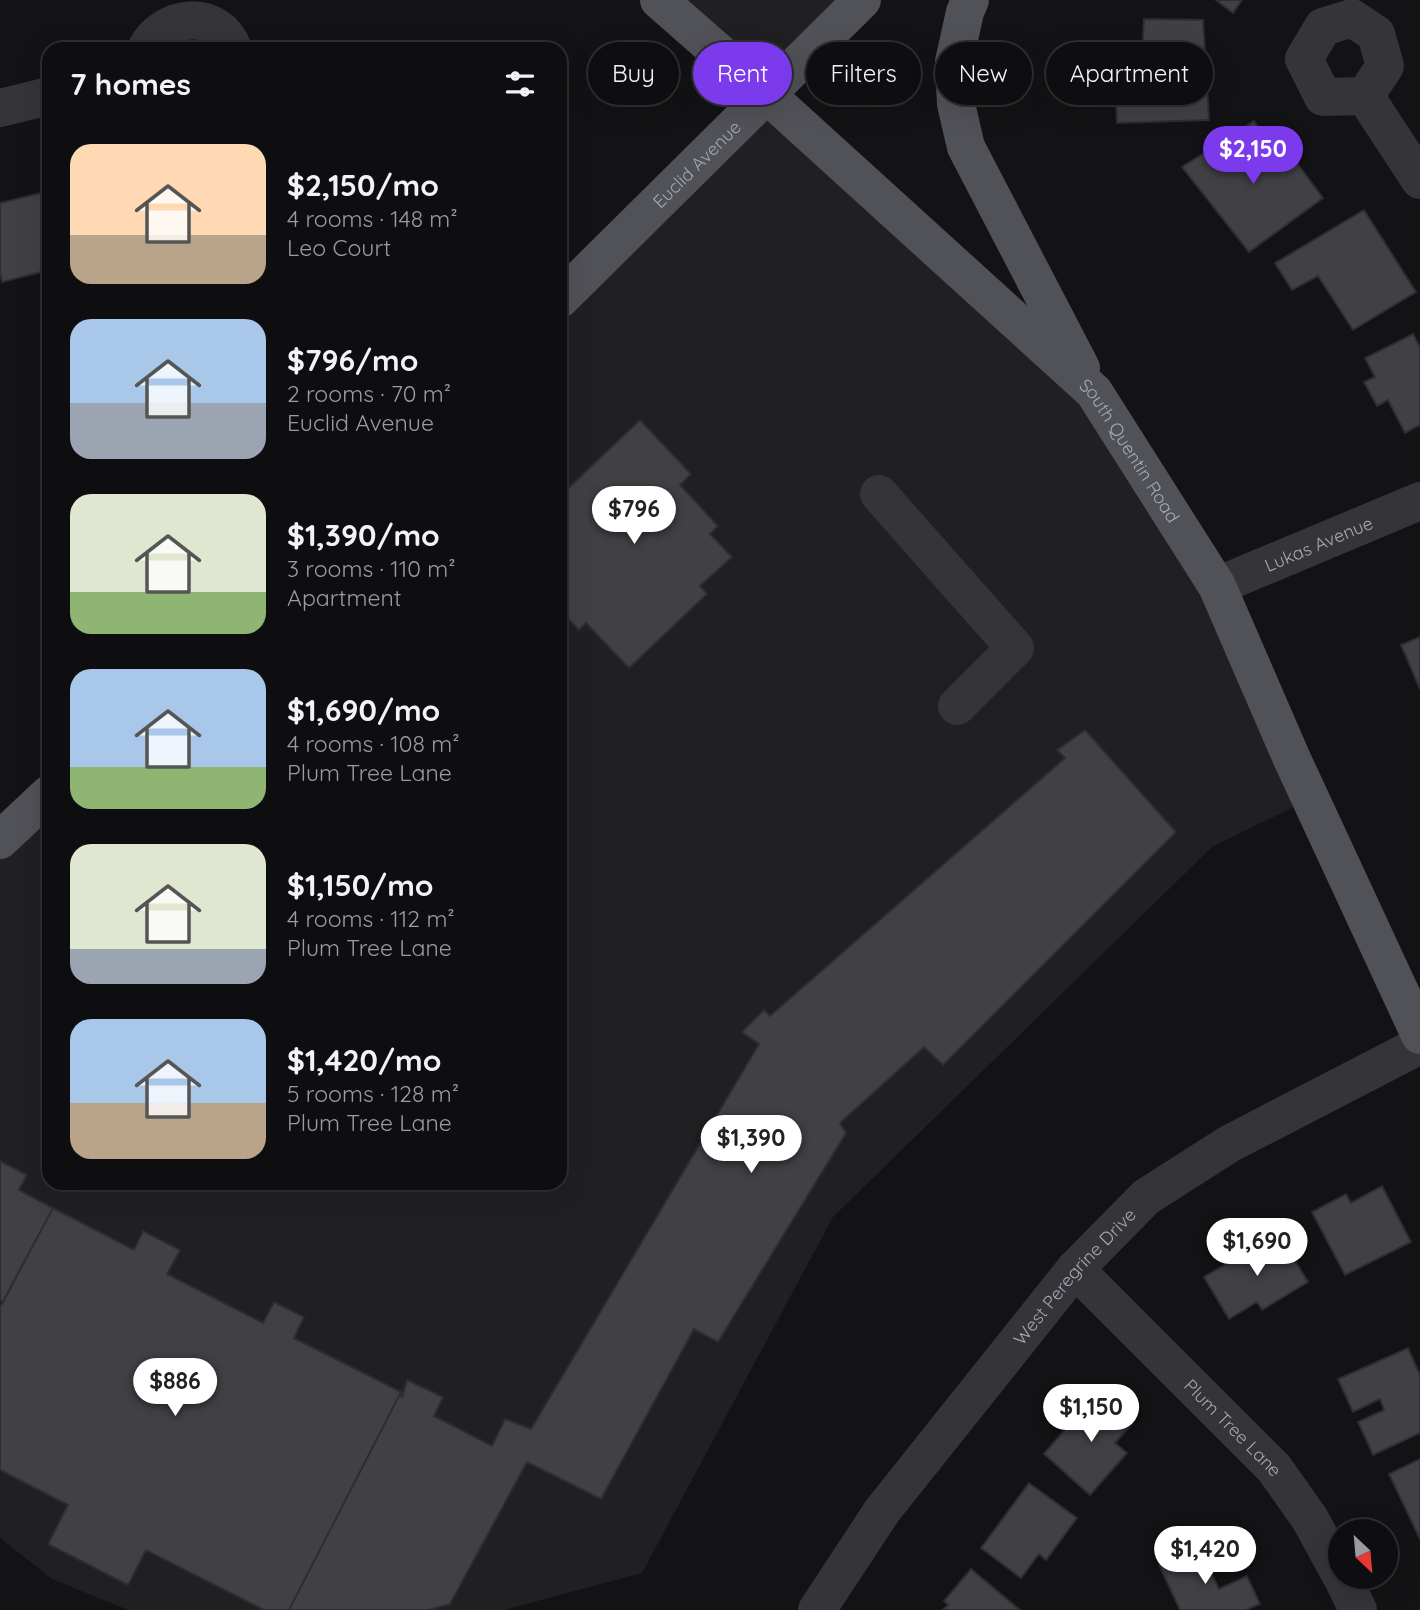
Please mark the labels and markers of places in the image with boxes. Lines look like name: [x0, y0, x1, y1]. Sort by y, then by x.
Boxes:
pin: $2,150: [1196, 127, 1310, 186]
pin: $796: [593, 486, 675, 546]
pin: $1,390: [694, 1116, 808, 1175]
pin: $1,690: [1200, 1218, 1314, 1278]
pin: $886: [134, 1358, 216, 1418]
pin: $1,150: [1034, 1384, 1148, 1444]
pin: $1,420: [1148, 1526, 1262, 1586]

